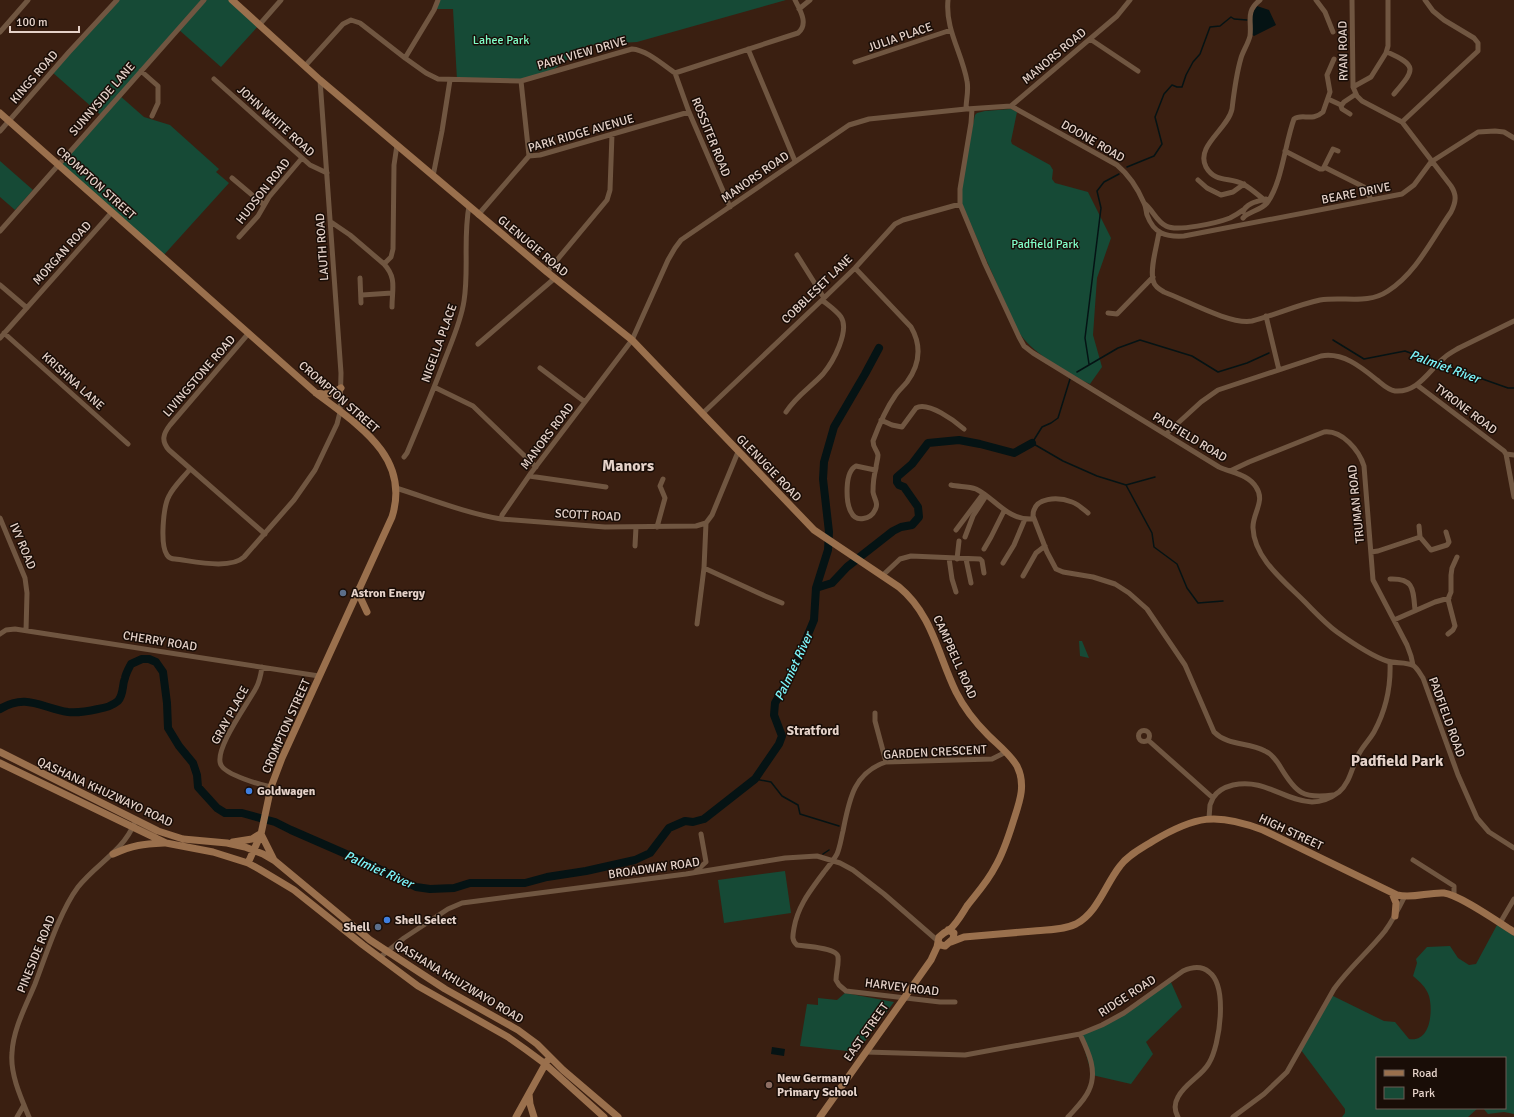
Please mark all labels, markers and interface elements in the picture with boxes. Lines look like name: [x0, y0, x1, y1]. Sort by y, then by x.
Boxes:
scale bar: [10, 8, 79, 34]
text: 100 m: [16, 15, 48, 30]
street label: JULIA PLACE: [866, 19, 935, 56]
street label: RYAN ROAD: [1335, 20, 1352, 81]
street label: MANORS ROAD: [1019, 25, 1090, 88]
park label: Lahee Park: [473, 33, 529, 48]
street label: PARK VIEW DRIVE: [536, 33, 629, 73]
street label: KINGS ROAD: [7, 47, 62, 107]
street label: SUNNYSIDE LANE: [66, 59, 139, 139]
street label: JOHN WHITE ROAD: [234, 83, 318, 160]
street label: ROSSITER ROAD: [688, 95, 733, 179]
street label: PARK RIDGE AVENUE: [526, 111, 636, 156]
street label: DOONE ROAD: [1058, 117, 1127, 166]
street label: CROMPTON STREET: [53, 144, 139, 223]
street label: MANORS ROAD: [718, 148, 792, 206]
street label: HUDSON ROAD: [233, 155, 294, 227]
street label: BEARE DRIVE: [1320, 179, 1392, 208]
street label: LAUTH ROAD: [313, 212, 332, 281]
street label: GLENUGIE ROAD: [494, 213, 571, 280]
street label: MORGAN ROAD: [30, 218, 95, 288]
park label: Padfield Park: [1011, 237, 1079, 252]
street label: COBBLESET LANE: [779, 252, 856, 327]
street label: NIGELLA PLACE: [418, 302, 461, 385]
street label: LIVINGSTONE ROAD: [160, 332, 239, 420]
water label: Palmiet River: [1407, 347, 1484, 388]
street label: KRISHNA LANE: [38, 349, 107, 414]
street label: CROMPTON STREET: [295, 358, 382, 437]
street label: TYRONE ROAD: [1431, 381, 1500, 438]
street label: MANORS ROAD: [517, 400, 577, 473]
street label: PADFIELD ROAD: [1150, 409, 1230, 466]
street label: GLENUGIE ROAD: [733, 432, 805, 505]
district label: Manors: [602, 456, 654, 476]
street label: TRUMAN ROAD: [1345, 464, 1368, 544]
street label: SCOTT ROAD: [555, 506, 622, 525]
street label: IVY ROAD: [6, 521, 39, 572]
place label: Astron Energy: [351, 586, 425, 601]
marker: Astron Energy: [338, 588, 348, 598]
street label: CAMPBELL ROAD: [929, 613, 980, 702]
street label: CHERRY ROAD: [122, 628, 198, 655]
water label: Palmiet River: [771, 628, 818, 703]
street label: PADFIELD ROAD: [1425, 675, 1468, 760]
street label: CROMPTON STREET: [259, 677, 314, 776]
street label: GRAY PLACE: [208, 683, 253, 747]
district label: Stratford: [787, 723, 839, 739]
street label: GARDEN CRESCENT: [883, 742, 987, 763]
district label: Padfield Park: [1351, 751, 1444, 771]
street label: QASHANA KHUZWAYO ROAD: [35, 754, 175, 831]
place label: Goldwagen: [257, 784, 316, 799]
marker: Goldwagen: [244, 786, 254, 796]
street label: HIGH STREET: [1256, 811, 1325, 854]
water label: Palmiet River: [342, 848, 417, 893]
street label: BROADWAY ROAD: [607, 855, 701, 882]
street label: PINESIDE ROAD: [14, 913, 59, 995]
place label: Shell Select: [395, 913, 457, 928]
marker: Shell Select: [382, 915, 392, 925]
place label: Shell: [343, 920, 370, 935]
marker: Shell: [373, 922, 383, 932]
street label: QASHANA KHUZWAYO ROAD: [391, 938, 526, 1027]
street label: RIDGE ROAD: [1096, 972, 1159, 1021]
street label: HARVEY ROAD: [864, 976, 940, 1000]
street label: EAST STREET: [841, 1000, 892, 1064]
legend: [1376, 1057, 1506, 1109]
text: Road: [1412, 1066, 1438, 1081]
place label: New Germany Primary School: [777, 1071, 858, 1100]
marker: New Germany Primary School: [764, 1080, 774, 1090]
text: Park: [1412, 1086, 1435, 1101]

